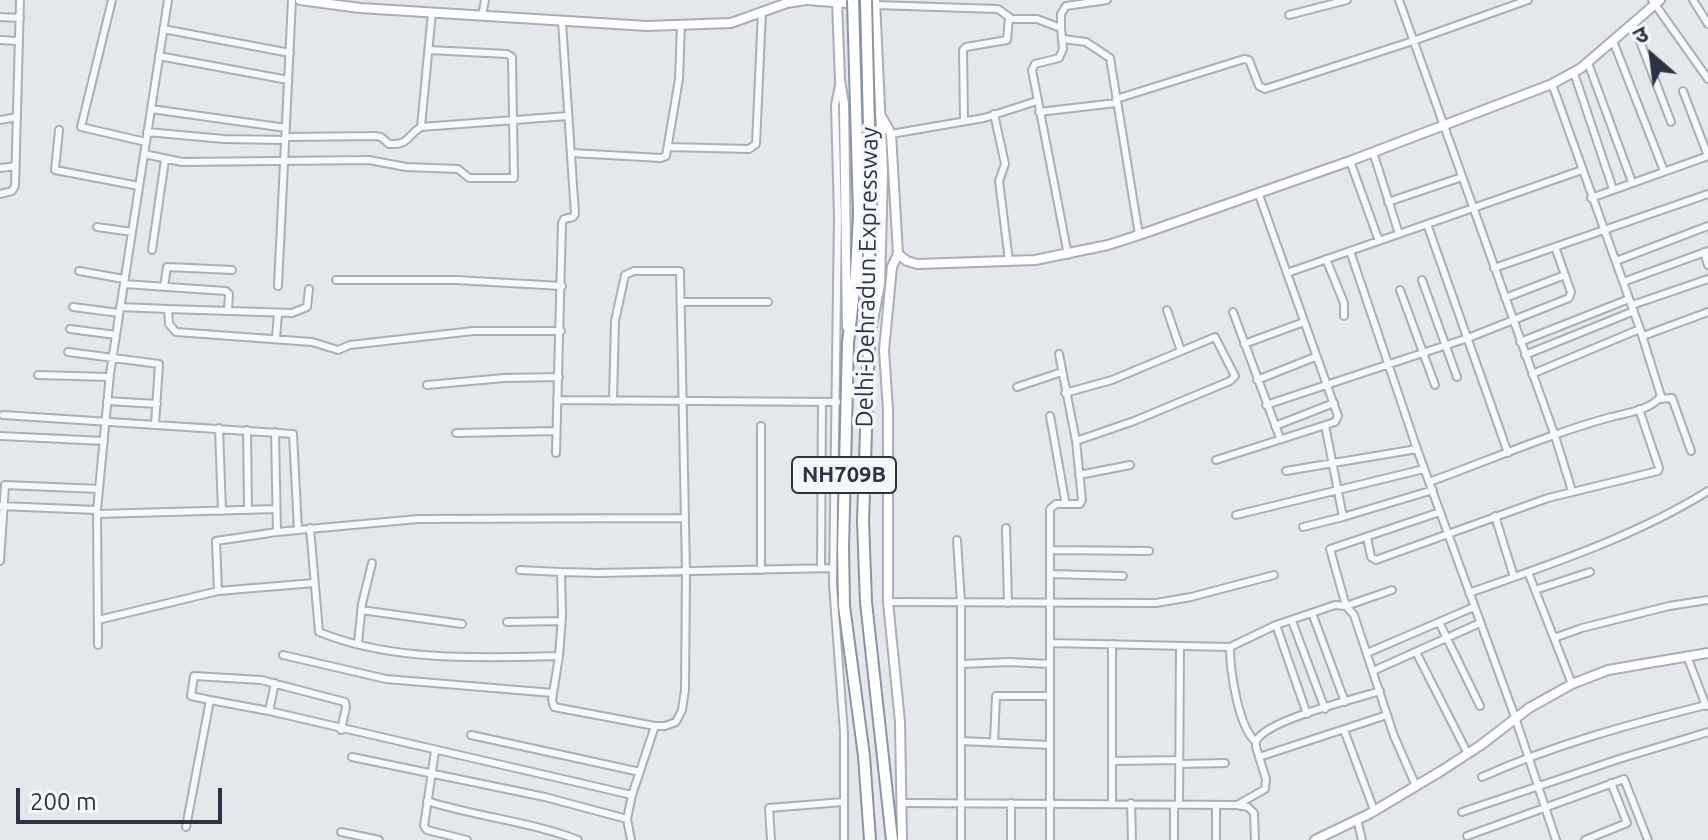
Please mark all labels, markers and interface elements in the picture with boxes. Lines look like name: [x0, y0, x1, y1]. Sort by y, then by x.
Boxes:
north arrow: [1612, 16, 1692, 96]
text: उ: [1629, 20, 1652, 48]
street label: Delhi-Dehradun Expressway: [850, 126, 884, 428]
road number: NH709B: [792, 457, 896, 493]
scale bar: [20, 772, 226, 822]
text: 200 m: [30, 788, 97, 815]

